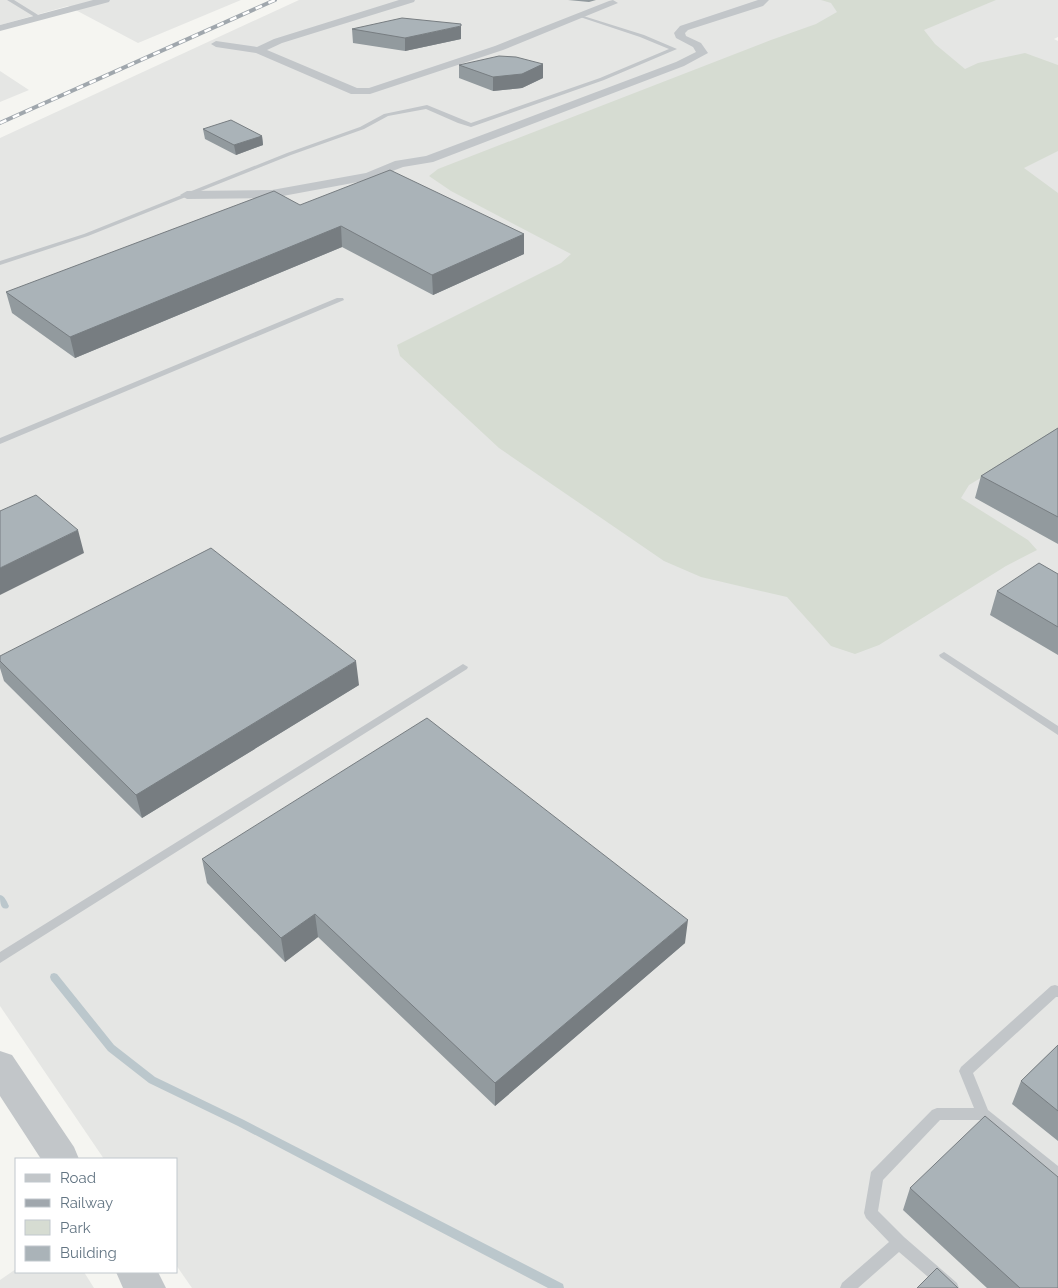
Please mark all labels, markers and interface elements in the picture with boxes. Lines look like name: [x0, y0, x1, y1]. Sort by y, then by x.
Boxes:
legend: [15, 1158, 178, 1273]
text: Road: [60, 1169, 96, 1187]
text: Railway: [60, 1194, 113, 1212]
text: Park: [60, 1219, 91, 1237]
text: Building: [60, 1244, 117, 1262]

